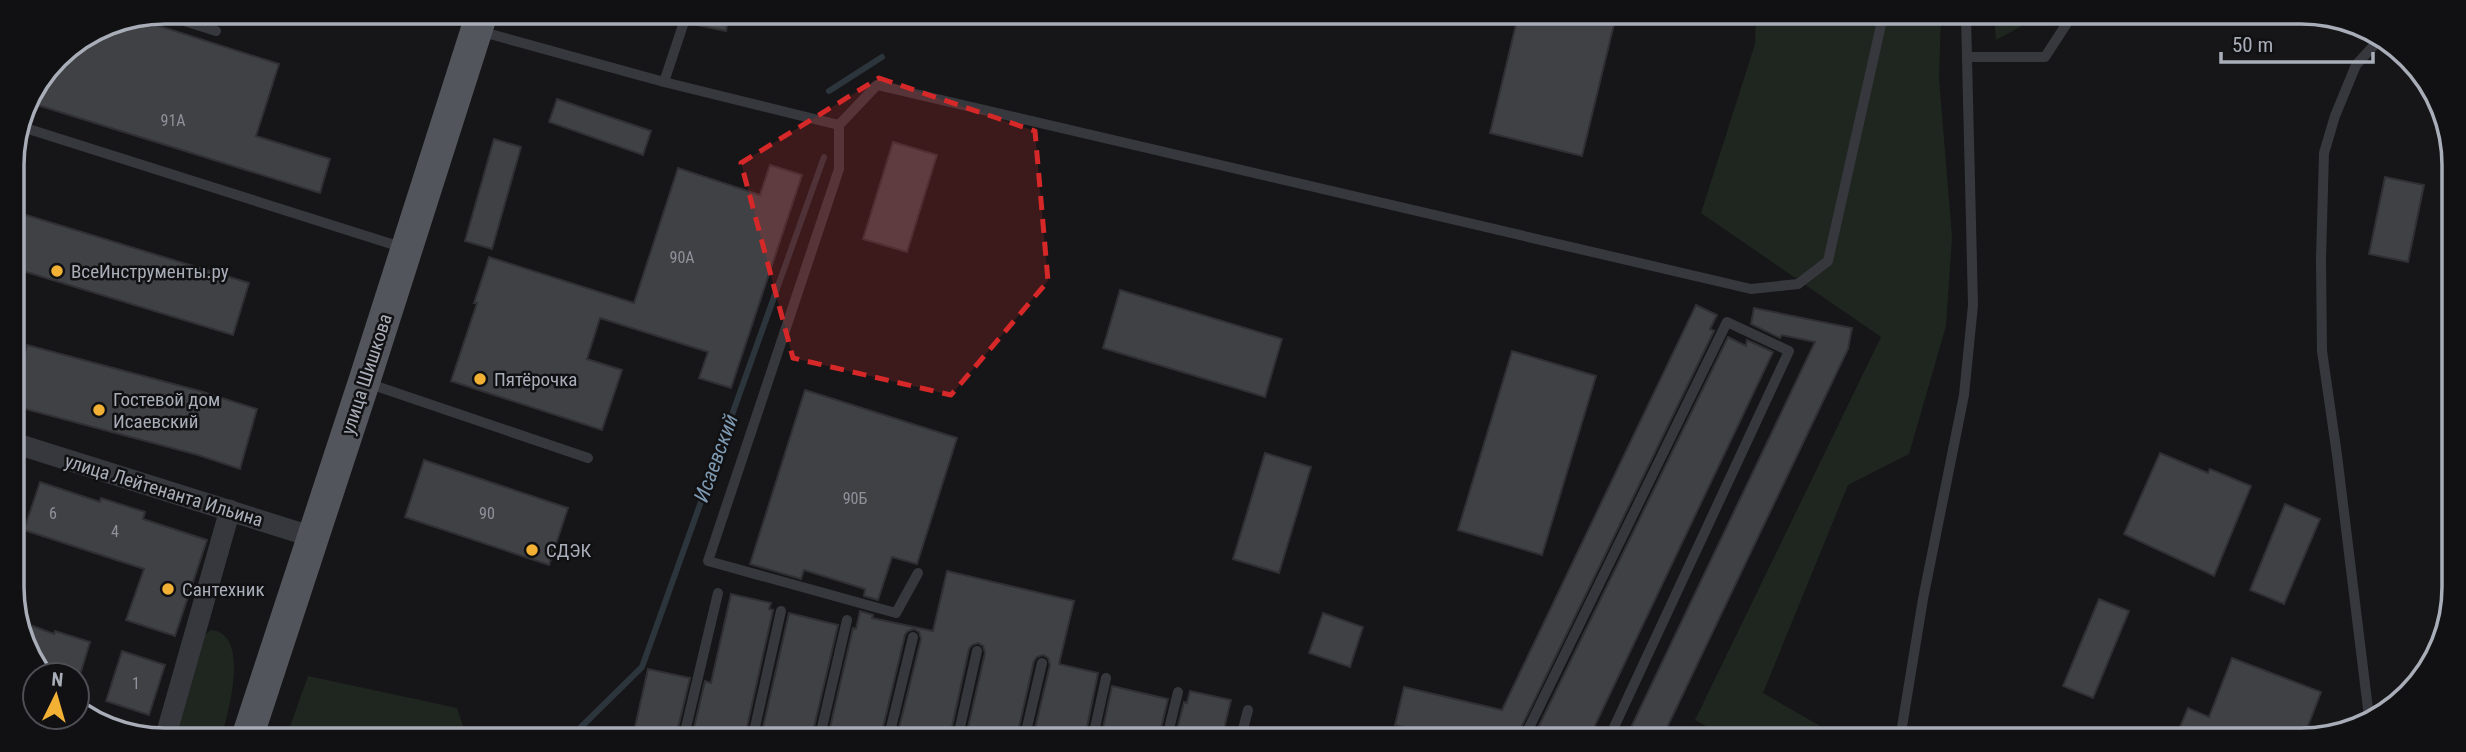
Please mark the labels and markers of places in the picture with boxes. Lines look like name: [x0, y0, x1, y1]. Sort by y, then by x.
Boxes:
place label: ВсеИнструменты.ру: [71, 260, 229, 283]
marker: ВсеИнструменты.ру: [49, 263, 65, 279]
place label: Пятёрочка: [494, 368, 577, 391]
marker: Пятёрочка: [472, 371, 488, 387]
place label: Гостевой дом Исаевский: [113, 388, 220, 433]
marker: Гостевой дом Исаевский: [91, 402, 107, 418]
place label: СДЭК: [546, 539, 592, 562]
marker: СДЭК: [524, 542, 540, 558]
place label: Сантехник: [182, 578, 265, 601]
marker: Сантехник: [160, 581, 176, 597]

